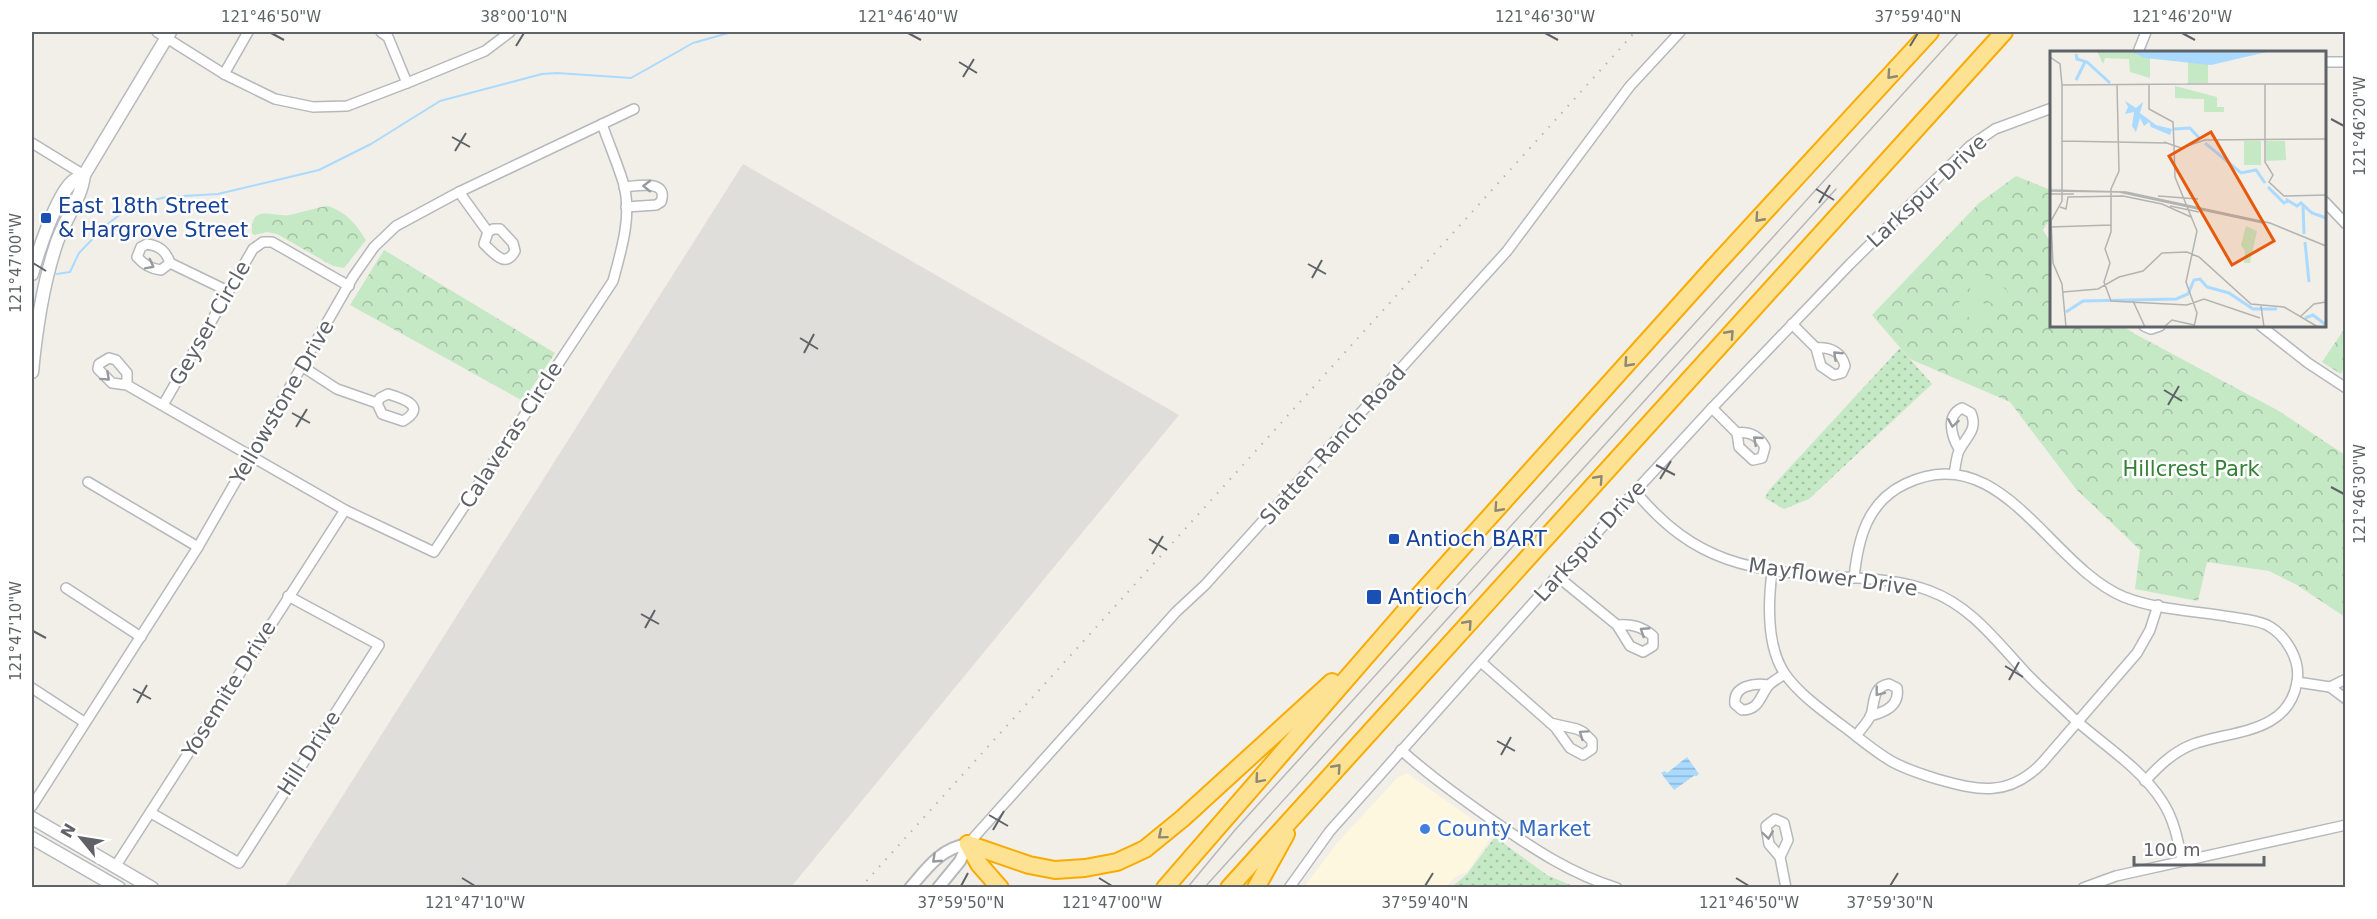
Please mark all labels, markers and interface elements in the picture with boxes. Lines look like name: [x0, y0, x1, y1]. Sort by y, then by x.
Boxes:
text: 121°46'50"W: [221, 8, 321, 26]
text: 38°00'10"N: [480, 8, 568, 26]
text: 121°46'40"W: [858, 8, 958, 26]
text: 121°46'30"W: [1495, 8, 1595, 26]
text: 37°59'40"N: [1874, 8, 1962, 26]
text: 121°46'20"W: [2132, 8, 2232, 26]
inset map: [2050, 51, 2326, 327]
one-way arrow: [1887, 68, 1898, 78]
text: 121°46'20"W: [2351, 76, 2369, 176]
street label: Larkspur Drive: [1862, 130, 1992, 252]
one-way arrow: [642, 180, 651, 193]
place label: East 18th Street & Hargrove Street: [58, 194, 248, 242]
marker: East 18th Street & Hargrove Street: [39, 211, 53, 225]
one-way arrow: [1755, 212, 1766, 222]
text: 121°47'00"W: [7, 213, 25, 313]
street label: Geyser Circle: [165, 256, 255, 390]
one-way arrow: [144, 258, 155, 270]
street label: Yellowstone Drive: [225, 316, 339, 489]
one-way arrow: [1723, 331, 1734, 341]
one-way arrow: [1834, 351, 1844, 362]
one-way arrow: [1624, 356, 1635, 367]
street label: Calaveras Circle: [455, 357, 567, 513]
street label: Slatten Ranch Road: [1255, 360, 1411, 530]
one-way arrow: [99, 370, 110, 381]
one-way arrow: [1948, 418, 1960, 428]
one-way arrow: [1753, 436, 1764, 447]
text: 121°46'30"W: [2351, 444, 2369, 544]
park label: Hillcrest Park: [2122, 457, 2260, 481]
one-way arrow: [1592, 475, 1603, 486]
street label: Larkspur Drive: [1529, 476, 1651, 606]
one-way arrow: [1494, 501, 1505, 512]
place label: Antioch BART: [1406, 527, 1547, 551]
marker: Antioch BART: [1387, 532, 1401, 546]
street label: Mayflower Drive: [1747, 553, 1919, 601]
text: 121°47'10"W: [7, 581, 25, 681]
place label: Antioch: [1388, 585, 1467, 609]
marker: Antioch: [1365, 588, 1383, 606]
street label: Yosemite Drive: [177, 616, 281, 763]
one-way arrow: [1461, 620, 1472, 630]
one-way arrow: [1640, 627, 1651, 638]
one-way arrow: [1875, 685, 1886, 696]
street label: Hill Drive: [273, 706, 345, 800]
one-way arrow: [1579, 730, 1590, 741]
one-way arrow: [1330, 764, 1341, 775]
one-way arrow: [1255, 772, 1266, 783]
north arrow: [51, 808, 111, 868]
place label: County Market: [1437, 817, 1591, 841]
text: N: [57, 820, 80, 841]
marker: County Market: [1418, 822, 1432, 836]
one-way arrow: [1158, 827, 1169, 838]
scale bar: [2134, 829, 2264, 867]
one-way arrow: [1761, 830, 1774, 840]
text: 100 m: [2143, 839, 2201, 860]
one-way arrow: [933, 852, 943, 863]
text: 121°47'10"W: [425, 894, 525, 912]
text: 37°59'50"N: [917, 894, 1005, 912]
text: 121°47'00"W: [1062, 894, 1162, 912]
text: 37°59'40"N: [1381, 894, 1469, 912]
text: 121°46'50"W: [1699, 894, 1799, 912]
text: 37°59'30"N: [1846, 894, 1934, 912]

